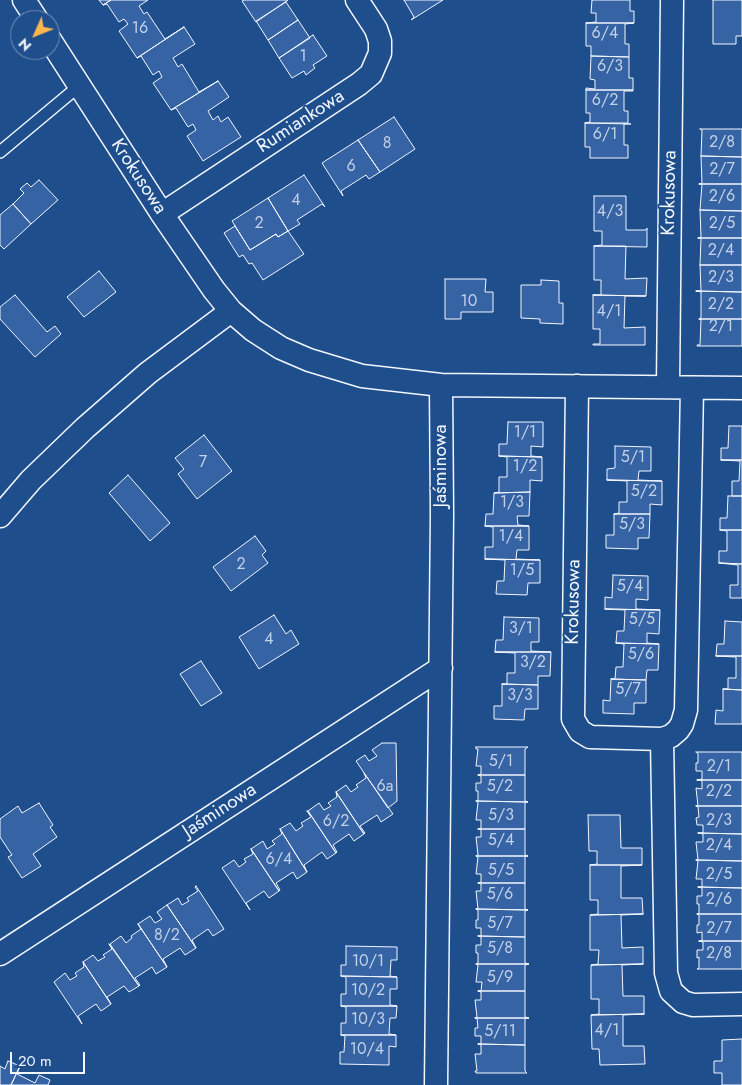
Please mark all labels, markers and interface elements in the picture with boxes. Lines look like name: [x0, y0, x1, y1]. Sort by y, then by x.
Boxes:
north arrow: [10, 10, 60, 60]
house number: 16: [132, 19, 148, 39]
house number: 6/4: [592, 24, 618, 44]
text: N: [14, 34, 36, 56]
house number: 1: [299, 47, 307, 67]
house number: 6/3: [597, 57, 623, 77]
street label: Rumiankowa: [253, 85, 349, 159]
house number: 6/2: [592, 91, 618, 111]
house number: 6/1: [593, 125, 617, 145]
house number: 2/8: [709, 133, 735, 153]
house number: 8: [383, 134, 391, 154]
street label: Krokusowa: [105, 135, 171, 219]
street label: Krokusowa: [658, 150, 682, 236]
house number: 6: [346, 157, 356, 177]
house number: 2/7: [709, 160, 735, 180]
house number: 2/6: [709, 187, 735, 207]
house number: 4: [291, 191, 301, 211]
house number: 4/3: [597, 202, 623, 222]
house number: 2: [254, 214, 264, 234]
house number: 2/5: [709, 214, 735, 234]
house number: 2/4: [708, 241, 734, 261]
house number: 2/3: [708, 268, 734, 288]
house number: 10: [461, 292, 477, 312]
house number: 2/2: [708, 295, 734, 315]
house number: 4/1: [597, 302, 621, 322]
house number: 2/1: [709, 317, 733, 337]
house number: 1/1: [514, 423, 536, 443]
street label: Jaśminowa: [430, 424, 452, 508]
house number: 5/1: [621, 448, 645, 468]
house number: 7: [199, 453, 207, 473]
house number: 1/2: [513, 457, 537, 477]
house number: 5/2: [631, 482, 657, 502]
house number: 1/3: [500, 493, 524, 513]
house number: 5/3: [619, 515, 645, 535]
house number: 1/4: [499, 527, 523, 547]
house number: 2: [236, 555, 246, 575]
street label: Krokusowa: [562, 559, 586, 645]
house number: 1/5: [510, 561, 534, 581]
house number: 5/4: [617, 577, 643, 597]
house number: 5/5: [629, 610, 655, 630]
house number: 3/1: [509, 619, 533, 639]
house number: 4: [264, 630, 274, 650]
house number: 5/6: [628, 645, 654, 665]
house number: 3/2: [520, 653, 546, 673]
house number: 5/7: [615, 680, 641, 700]
house number: 3/3: [507, 686, 533, 706]
house number: 5/1: [489, 752, 513, 772]
house number: 2/1: [707, 757, 731, 777]
house number: 6a: [377, 777, 393, 797]
house number: 5/2: [487, 777, 513, 797]
street label: Jaśminowa: [179, 779, 261, 843]
house number: 2/2: [706, 782, 732, 802]
house number: 5/3: [488, 806, 514, 826]
house number: 2/3: [706, 811, 732, 831]
house number: 6/2: [323, 812, 349, 832]
house number: 5/4: [488, 831, 514, 851]
house number: 2/4: [706, 836, 732, 856]
house number: 6/4: [266, 850, 292, 870]
house number: 5/5: [488, 861, 514, 881]
house number: 2/5: [706, 865, 732, 885]
house number: 5/6: [487, 885, 513, 905]
house number: 2/6: [706, 890, 732, 910]
house number: 5/7: [487, 914, 513, 934]
house number: 2/7: [706, 919, 732, 939]
house number: 8/2: [154, 926, 180, 946]
house number: 5/8: [487, 939, 513, 959]
house number: 2/8: [706, 944, 732, 964]
house number: 10/1: [352, 952, 384, 972]
house number: 5/9: [487, 968, 513, 988]
house number: 10/2: [351, 981, 385, 1001]
house number: 10/3: [351, 1010, 385, 1030]
house number: 4/1: [595, 1021, 619, 1041]
house number: 5/11: [484, 1022, 516, 1042]
house number: 10/4: [350, 1040, 384, 1060]
scale bar: [12, 1042, 88, 1074]
text: 20 m: [18, 1050, 52, 1072]

